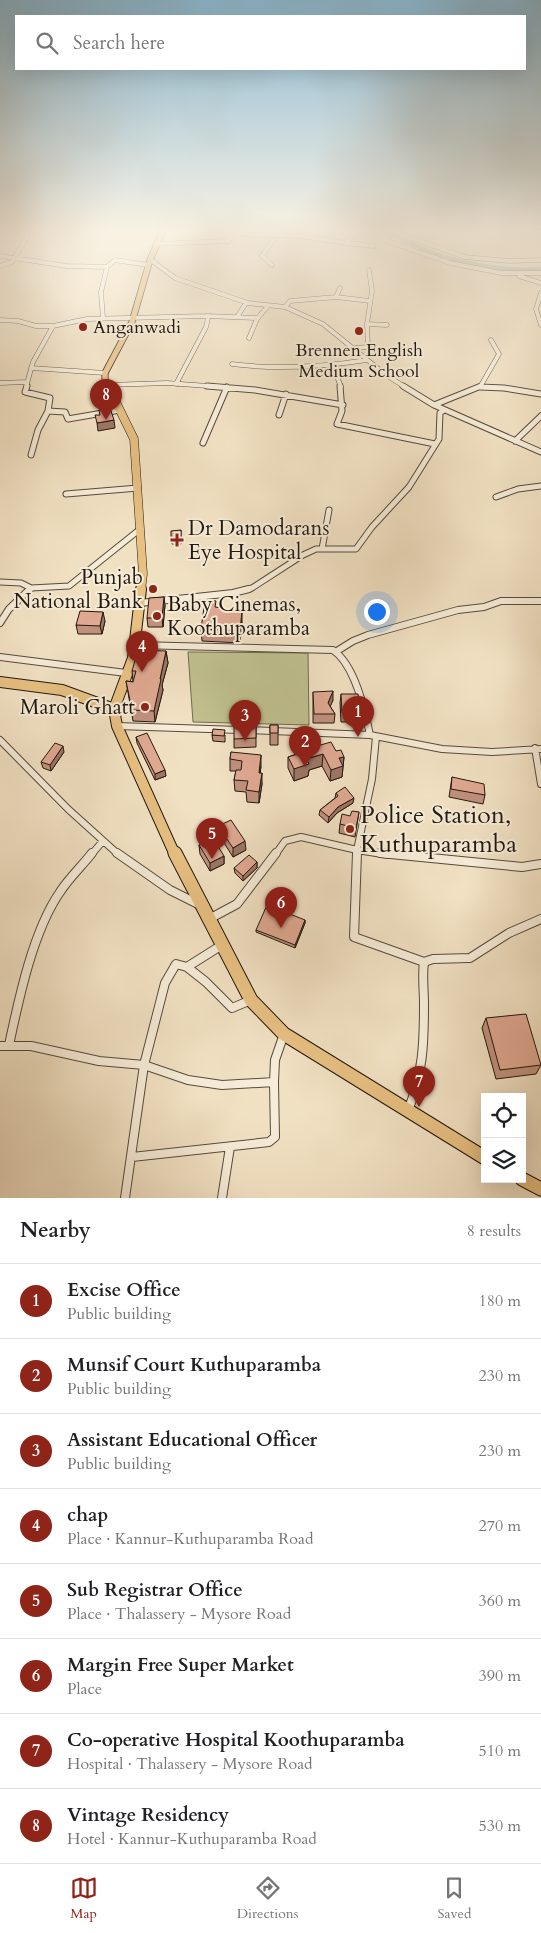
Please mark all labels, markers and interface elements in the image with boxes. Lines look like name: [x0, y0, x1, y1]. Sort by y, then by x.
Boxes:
search box: [15, 15, 526, 70]
icon: search: [33, 29, 61, 57]
text: Search here: [73, 30, 165, 56]
place label: Anganwadi: [93, 315, 181, 340]
marker: Anganwadi: [77, 321, 89, 333]
marker: Brennen English Medium School: [353, 325, 365, 337]
place label: Brennen English Medium School: [295, 338, 423, 384]
pin: 8: [90, 379, 122, 420]
place label: Dr Damodarans Eye Hospital: [188, 514, 330, 567]
marker: Dr Damodarans Eye Hospital: [170, 533, 184, 547]
place label: Punjab National Bank: [14, 563, 144, 616]
marker: Punjab National Bank: [147, 583, 159, 595]
place label: Baby Cinemas, Koothuparamba: [167, 590, 310, 643]
your location: [364, 599, 390, 625]
marker: Baby Cinemas, Koothuparamba: [151, 610, 163, 622]
pin: 4: [126, 631, 158, 672]
place label: Maroli Ghatt: [20, 693, 135, 722]
pin: 1: [342, 696, 374, 737]
pin: 3: [229, 700, 261, 741]
marker: Maroli Ghatt: [139, 701, 151, 713]
pin: 2: [289, 726, 321, 767]
place label: Police Station, Kuthuparamba: [360, 798, 517, 861]
pin: 5: [196, 818, 228, 859]
marker: Police Station, Kuthuparamba: [344, 823, 356, 835]
pin: 6: [265, 887, 297, 928]
pin: 7: [403, 1066, 435, 1107]
map controls: [481, 1093, 526, 1183]
button: locate: [481, 1093, 526, 1138]
button: layers: [481, 1138, 526, 1183]
text: Nearby: [20, 1216, 91, 1245]
text: 8 results: [467, 1220, 521, 1242]
text: Excise Office: [67, 1277, 181, 1303]
text: 1: [32, 1290, 40, 1312]
text: 180 m: [479, 1290, 521, 1312]
text: Public building: [67, 1303, 171, 1325]
text: Munsif Court Kuthuparamba: [67, 1352, 321, 1378]
text: 2: [32, 1365, 40, 1387]
text: 230 m: [479, 1365, 521, 1387]
text: Public building: [67, 1378, 171, 1400]
text: Assistant Educational Officer: [67, 1427, 317, 1453]
text: 3: [32, 1440, 40, 1462]
text: 230 m: [479, 1440, 521, 1462]
text: Public building: [67, 1453, 171, 1475]
text: chap: [67, 1502, 108, 1528]
text: 4: [32, 1515, 40, 1537]
text: 270 m: [479, 1515, 521, 1537]
text: Place · Kannur-Kuthuparamba Road: [67, 1528, 313, 1550]
text: Sub Registrar Office: [67, 1577, 243, 1603]
text: 5: [32, 1590, 40, 1612]
text: 360 m: [479, 1590, 521, 1612]
text: Place · Thalassery - Mysore Road: [67, 1603, 291, 1625]
text: Margin Free Super Market: [67, 1652, 294, 1678]
text: 6: [32, 1665, 40, 1687]
text: 390 m: [479, 1665, 521, 1687]
text: Place: [67, 1678, 102, 1700]
text: Co-operative Hospital Koothuparamba: [67, 1727, 405, 1753]
text: 7: [32, 1740, 40, 1762]
text: 510 m: [479, 1740, 521, 1762]
text: Hospital · Thalassery - Mysore Road: [67, 1753, 313, 1775]
text: Vintage Residency: [67, 1802, 229, 1828]
text: 8: [32, 1815, 40, 1837]
text: 530 m: [479, 1815, 521, 1837]
text: Hotel · Kannur-Kuthuparamba Road: [67, 1828, 317, 1850]
tab: Map: [70, 1874, 98, 1923]
tab: Directions: [237, 1874, 298, 1923]
tab: Saved: [437, 1874, 471, 1923]

